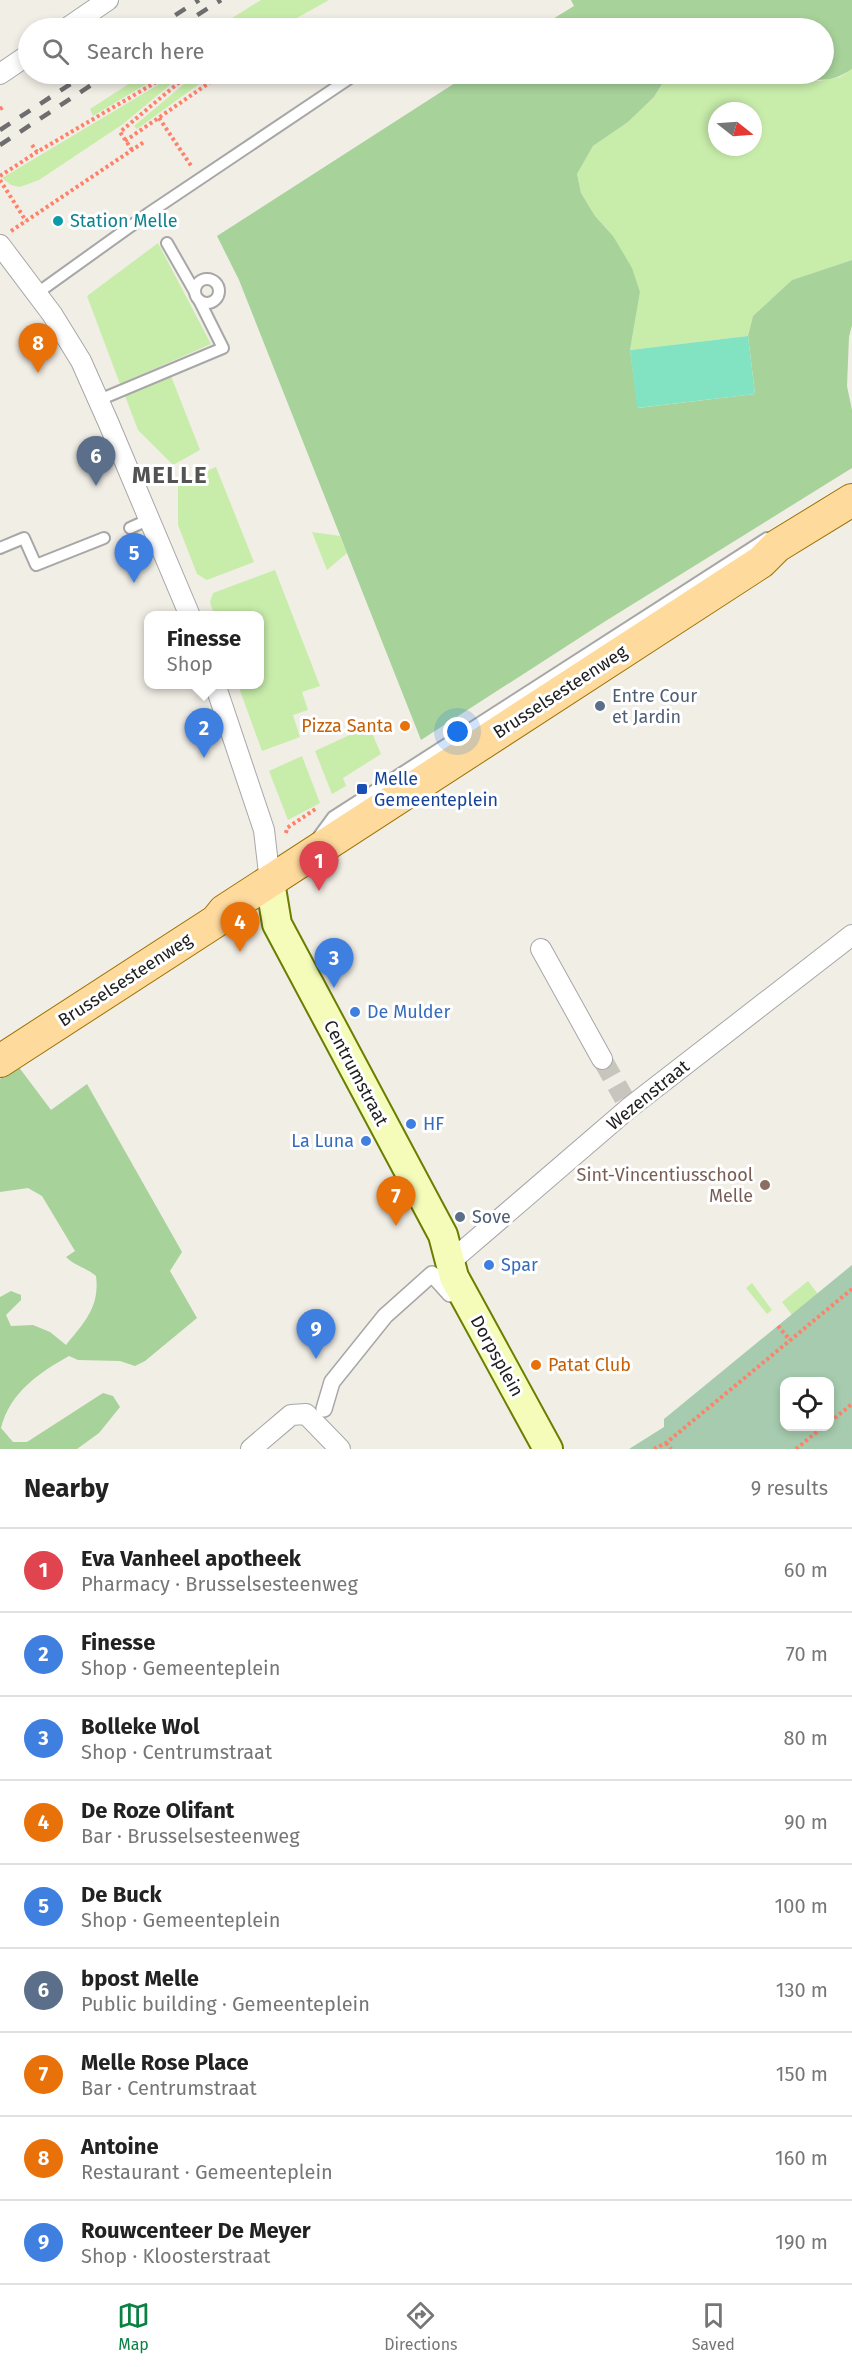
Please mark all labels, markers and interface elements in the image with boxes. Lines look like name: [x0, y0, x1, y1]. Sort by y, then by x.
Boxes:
search box: [18, 18, 834, 84]
icon: search: [39, 35, 72, 68]
text: Search here: [87, 38, 205, 65]
north arrow: [708, 102, 762, 156]
place label: Station Melle: [70, 210, 177, 232]
marker: Station Melle: [51, 214, 65, 228]
pin: 8: [18, 324, 57, 373]
pin: 6: [76, 436, 116, 486]
district label: MELLE: [132, 461, 208, 489]
pin: 5: [114, 534, 154, 583]
popup: [144, 611, 264, 689]
text: Finesse: [167, 625, 241, 652]
street label: Brusselsesteenweg: [489, 640, 632, 743]
text: Shop: [167, 652, 213, 676]
place label: Entre Cour et Jardin: [612, 685, 697, 728]
marker: Entre Cour et Jardin: [593, 699, 607, 713]
pin: 2: [184, 708, 224, 758]
place label: Pizza Santa: [301, 715, 393, 737]
your location: [443, 717, 472, 746]
marker: Pizza Santa: [398, 719, 412, 733]
place label: Melle Gemeenteplein: [374, 768, 498, 811]
marker: Melle Gemeenteplein: [355, 782, 369, 796]
pin: 1: [300, 842, 338, 891]
pin: 4: [220, 902, 260, 952]
street label: Brusselsesteenweg: [54, 928, 197, 1031]
pin: 3: [314, 938, 354, 988]
place label: De Mulder: [367, 1001, 450, 1023]
marker: De Mulder: [348, 1005, 362, 1019]
street label: Centrumstraat: [319, 1016, 393, 1130]
street label: Wezenstraat: [602, 1055, 694, 1135]
place label: HF: [423, 1113, 444, 1135]
marker: HF: [404, 1117, 418, 1131]
place label: La Luna: [291, 1130, 354, 1152]
marker: La Luna: [359, 1134, 373, 1148]
place label: Sint-Vincentiusschool Melle: [577, 1164, 753, 1207]
pin: 7: [376, 1176, 416, 1226]
marker: Sint-Vincentiusschool Melle: [758, 1178, 772, 1192]
place label: Sove: [472, 1206, 511, 1228]
marker: Sove: [453, 1210, 467, 1224]
place label: Spar: [501, 1254, 538, 1276]
marker: Spar: [482, 1258, 496, 1272]
pin: 9: [296, 1310, 336, 1359]
street label: Dorpsplein: [466, 1312, 528, 1400]
place label: Patat Club: [548, 1354, 631, 1376]
marker: Patat Club: [529, 1358, 543, 1372]
map controls: [780, 1377, 834, 1431]
button: locate: [780, 1377, 834, 1431]
text: Nearby: [24, 1473, 109, 1504]
text: 9 results: [751, 1476, 828, 1500]
text: Eva Vanheel apotheek: [81, 1545, 301, 1572]
text: 1: [39, 1558, 48, 1582]
text: 60 m: [784, 1558, 828, 1582]
text: Pharmacy · Brusselsesteenweg: [81, 1572, 358, 1596]
text: Finesse: [81, 1629, 155, 1656]
text: 2: [38, 1642, 49, 1666]
text: 70 m: [786, 1642, 828, 1666]
text: Shop · Gemeenteplein: [81, 1656, 280, 1680]
text: Bolleke Wol: [81, 1713, 200, 1740]
text: 3: [38, 1726, 49, 1750]
text: 80 m: [783, 1726, 828, 1750]
text: Shop · Centrumstraat: [81, 1740, 272, 1764]
text: De Roze Olifant: [81, 1797, 234, 1824]
text: 4: [38, 1810, 49, 1834]
text: 90 m: [784, 1810, 828, 1834]
text: Bar · Brusselsesteenweg: [81, 1824, 300, 1848]
text: De Buck: [81, 1881, 162, 1908]
text: 5: [38, 1894, 49, 1918]
text: 100 m: [775, 1894, 828, 1918]
text: Shop · Gemeenteplein: [81, 1908, 280, 1932]
text: bpost Melle: [81, 1965, 199, 1992]
text: 6: [38, 1978, 49, 2002]
text: 130 m: [776, 1978, 828, 2002]
text: Public building · Gemeenteplein: [81, 1992, 370, 2016]
text: Melle Rose Place: [81, 2049, 249, 2076]
text: 7: [39, 2062, 48, 2086]
text: 150 m: [776, 2062, 828, 2086]
text: Bar · Centrumstraat: [81, 2076, 257, 2100]
text: Antoine: [81, 2133, 159, 2160]
text: 8: [38, 2146, 49, 2170]
text: 160 m: [775, 2146, 828, 2170]
text: Restaurant · Gemeenteplein: [81, 2160, 333, 2184]
text: Rouwcenteer De Meyer: [81, 2217, 311, 2244]
text: 9: [38, 2230, 49, 2254]
text: 190 m: [775, 2230, 828, 2254]
text: Shop · Kloosterstraat: [81, 2244, 271, 2268]
tab: Map: [117, 2299, 150, 2354]
tab: Directions: [384, 2299, 458, 2354]
tab: Saved: [692, 2299, 735, 2354]

